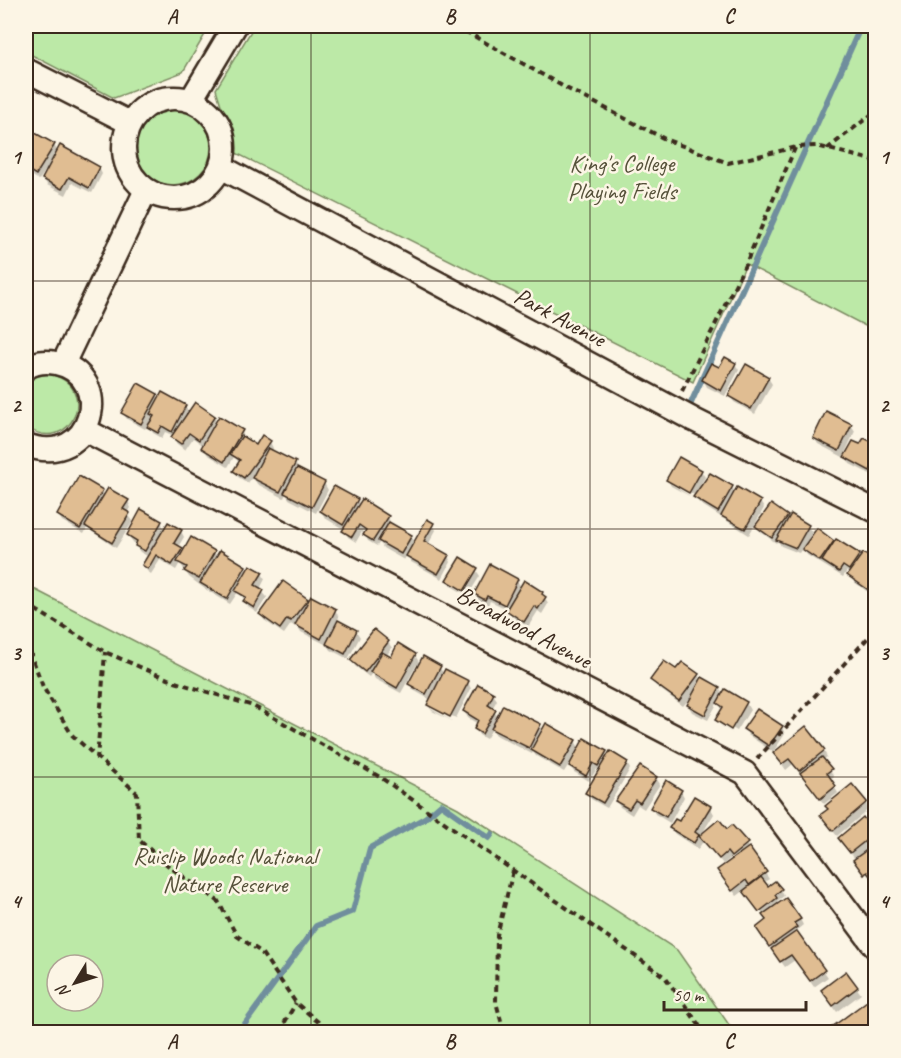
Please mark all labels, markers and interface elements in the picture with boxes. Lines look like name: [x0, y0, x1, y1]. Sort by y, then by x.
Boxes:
text: A: [167, 4, 179, 29]
text: B: [445, 4, 457, 29]
text: C: [724, 4, 736, 29]
text: 1: [12, 145, 23, 170]
text: 1: [880, 145, 891, 170]
park label: King's College Playing Fields: [568, 148, 679, 206]
street label: Park Avenue: [509, 280, 613, 355]
text: 2: [12, 393, 23, 418]
text: 2: [880, 393, 891, 418]
street label: Broadwood Avenue: [451, 579, 599, 676]
text: 3: [12, 641, 23, 666]
text: 3: [880, 641, 891, 666]
park label: Ruislip Woods National Nature Reserve: [133, 841, 321, 899]
text: 4: [12, 889, 24, 914]
text: 4: [880, 889, 892, 914]
north arrow: [45, 953, 105, 1013]
scale bar: [664, 974, 806, 1012]
text: N: [51, 979, 75, 1002]
text: 50 m: [673, 984, 706, 1006]
text: A: [167, 1029, 179, 1054]
text: B: [445, 1029, 457, 1054]
text: C: [724, 1029, 736, 1054]

